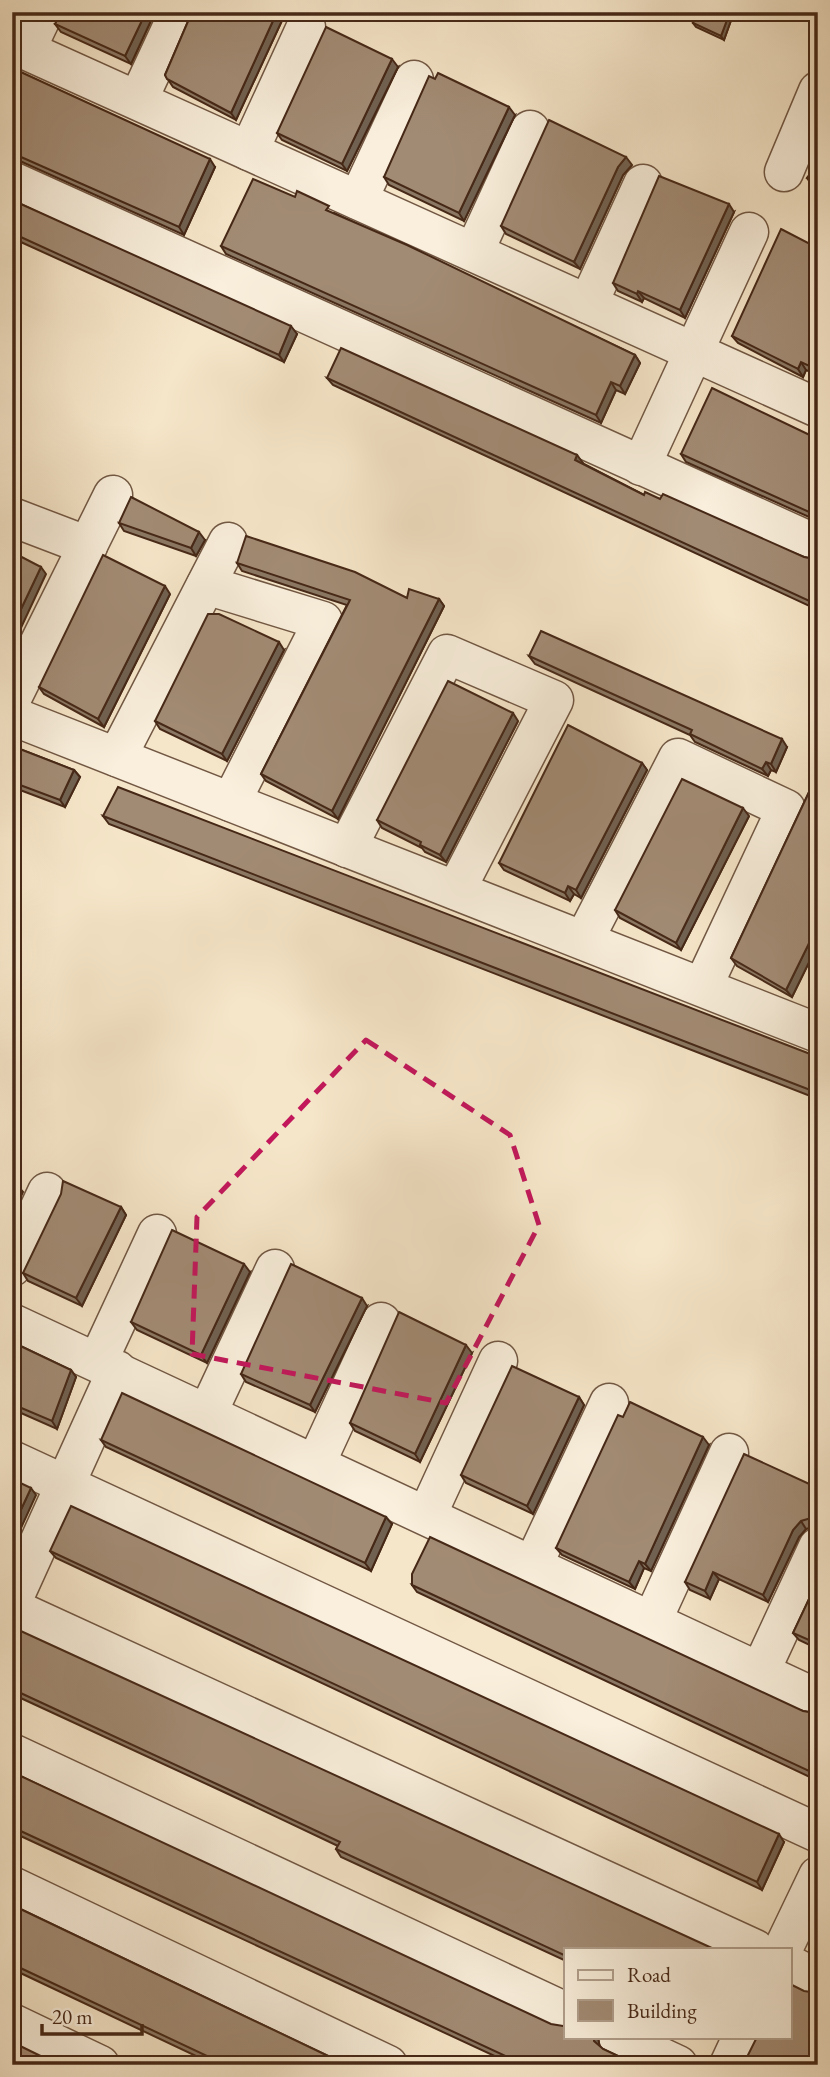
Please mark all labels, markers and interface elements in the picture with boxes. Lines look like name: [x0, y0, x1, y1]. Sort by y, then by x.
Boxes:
legend: [564, 1948, 792, 2038]
text: Road: [627, 1961, 671, 1988]
scale bar: [42, 1993, 142, 2037]
text: Building: [627, 1997, 697, 2024]
text: 20 m: [52, 2003, 93, 2030]

